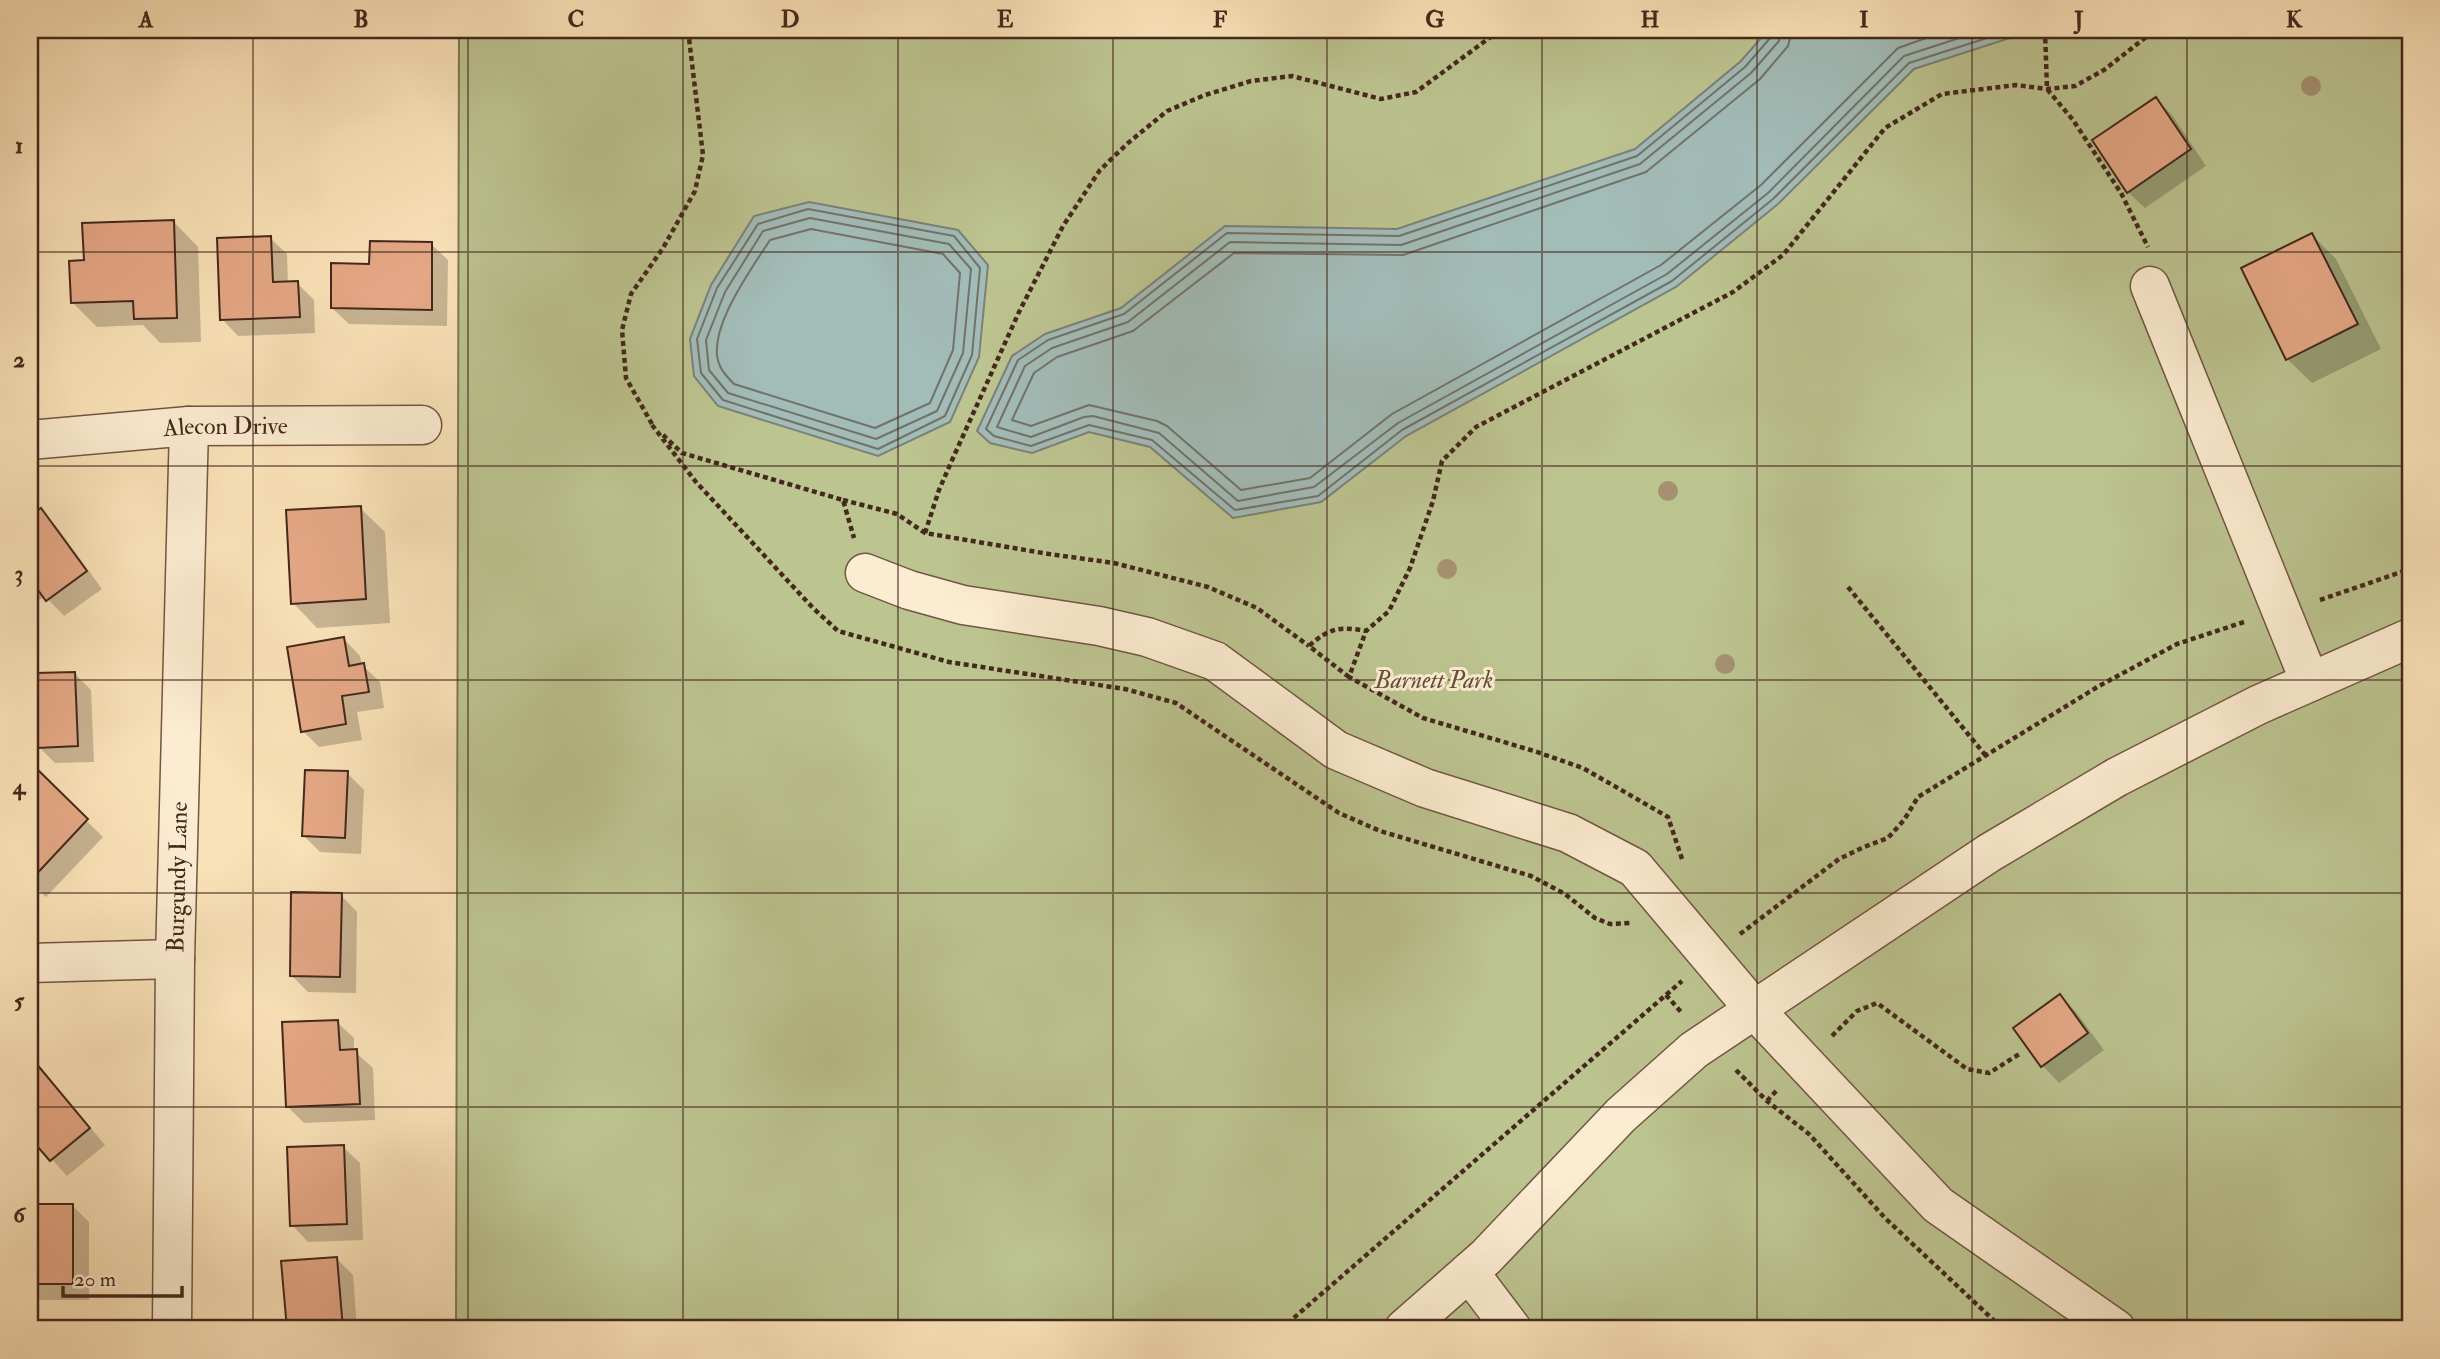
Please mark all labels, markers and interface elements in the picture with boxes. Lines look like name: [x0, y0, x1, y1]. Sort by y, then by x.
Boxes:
text: A: [138, 5, 154, 34]
text: B: [353, 5, 369, 34]
text: C: [568, 5, 584, 34]
text: D: [781, 5, 799, 34]
text: E: [997, 5, 1014, 34]
text: F: [1213, 5, 1228, 34]
text: G: [1425, 5, 1445, 34]
text: H: [1641, 5, 1660, 34]
text: I: [1859, 5, 1869, 34]
text: J: [2073, 5, 2084, 35]
text: K: [2286, 5, 2303, 34]
text: 1: [15, 131, 23, 160]
text: 2: [13, 345, 25, 374]
street label: Alecon Drive: [161, 410, 288, 444]
text: 3: [15, 559, 23, 588]
park label: Barnett Park: [1374, 665, 1493, 696]
text: 4: [12, 772, 27, 801]
street label: Burgundy Lane: [160, 801, 195, 953]
text: 5: [14, 986, 25, 1015]
text: 6: [13, 1200, 27, 1229]
scale bar: [63, 1254, 182, 1298]
text: 20 m: [74, 1266, 116, 1293]

